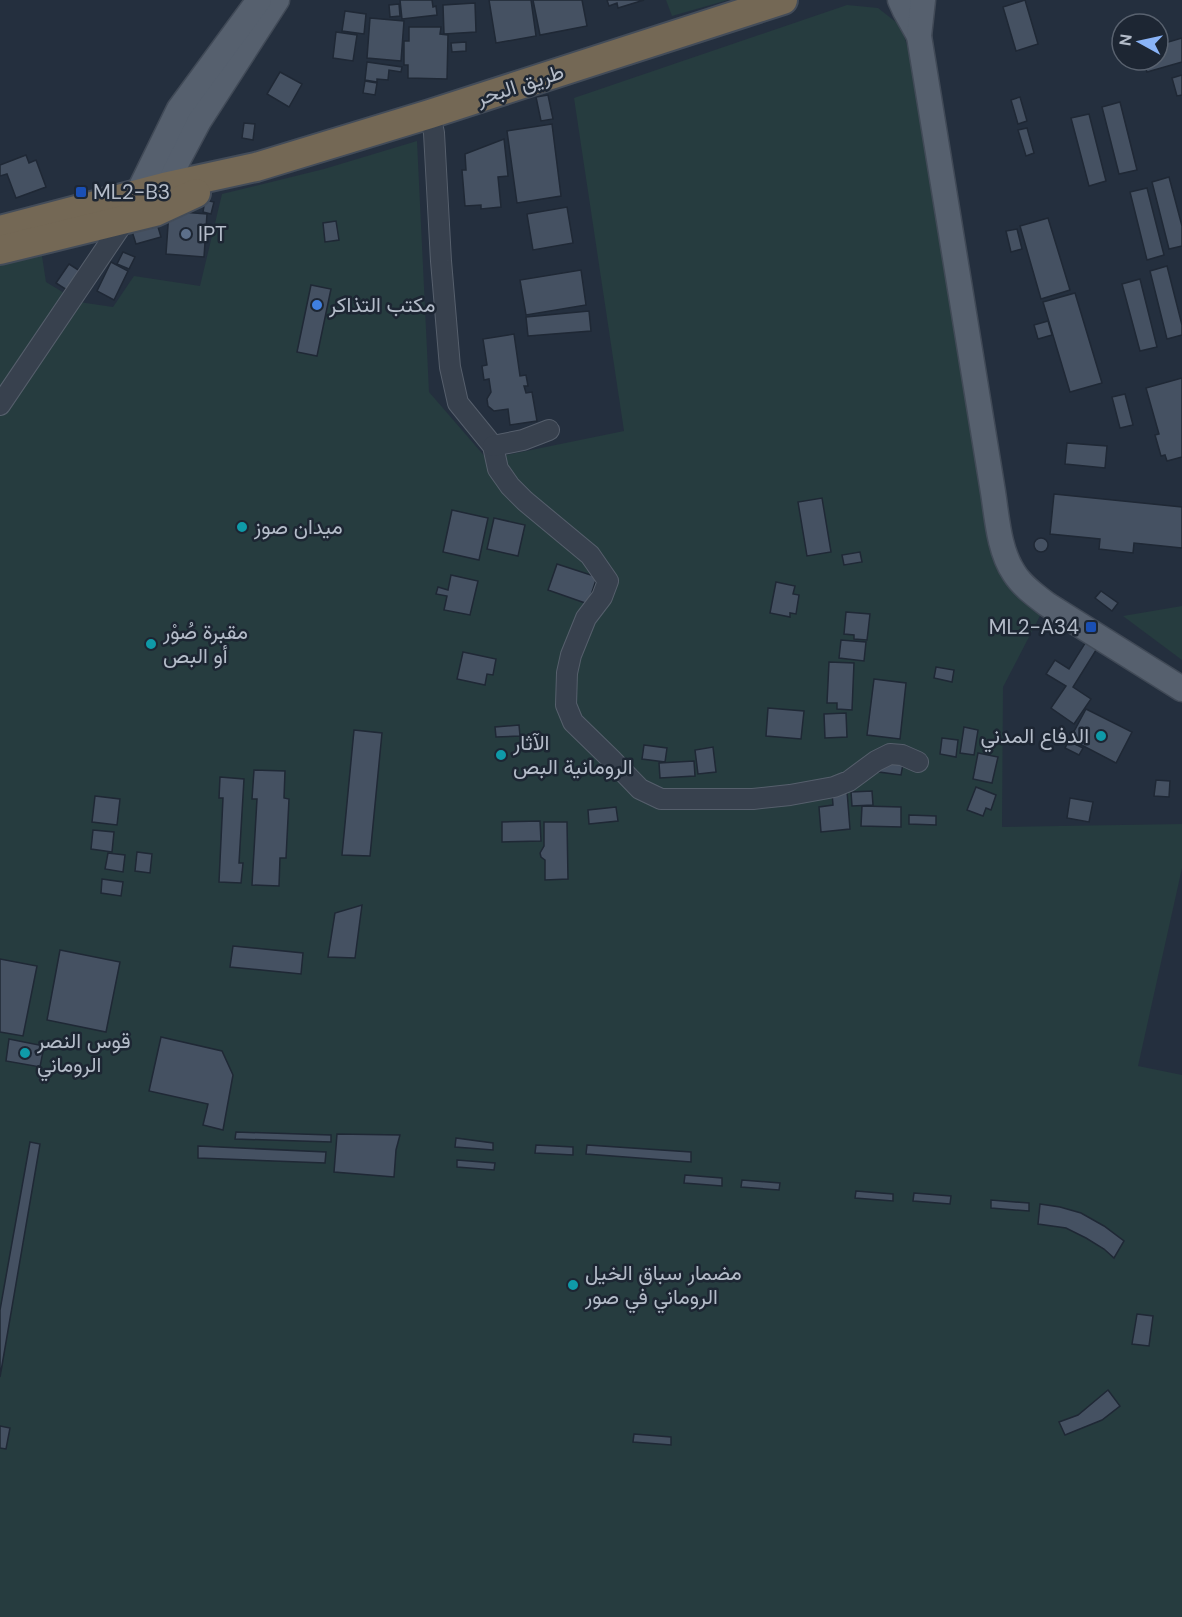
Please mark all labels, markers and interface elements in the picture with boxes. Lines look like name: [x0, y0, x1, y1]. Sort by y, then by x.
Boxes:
north arrow: [1110, 12, 1170, 72]
text: N: [1114, 33, 1137, 47]
street label: طريق البحر: [472, 58, 567, 113]
place label: ML2-B3: [93, 178, 170, 206]
marker: ML2-B3: [74, 185, 88, 199]
place label: IPT: [198, 220, 227, 248]
marker: IPT: [179, 227, 193, 241]
place label: مكتب التذاكر: [328, 291, 435, 319]
marker: مكتب التذاكر: [310, 298, 324, 312]
place label: ميدان صوز: [253, 513, 343, 541]
marker: ميدان صوز: [235, 520, 249, 534]
place label: ML2-A34: [989, 613, 1079, 641]
place label: مقبرة صُوْر أو البص: [162, 618, 248, 670]
marker: ML2-A34: [1084, 620, 1098, 634]
marker: مقبرة صُوْر أو البص: [144, 637, 158, 651]
place label: الدفاع المدني: [980, 722, 1089, 753]
place label: الآثار الرومانية البص: [512, 729, 633, 781]
marker: الدفاع المدني: [1094, 729, 1108, 743]
marker: الآثار الرومانية البص: [494, 748, 508, 762]
place label: قوس النصر الروماني: [36, 1027, 131, 1082]
marker: قوس النصر الروماني: [18, 1046, 32, 1060]
place label: مضمار سباق الخيل الروماني في صور: [584, 1259, 742, 1314]
marker: مضمار سباق الخيل الروماني في صور: [566, 1278, 580, 1292]

